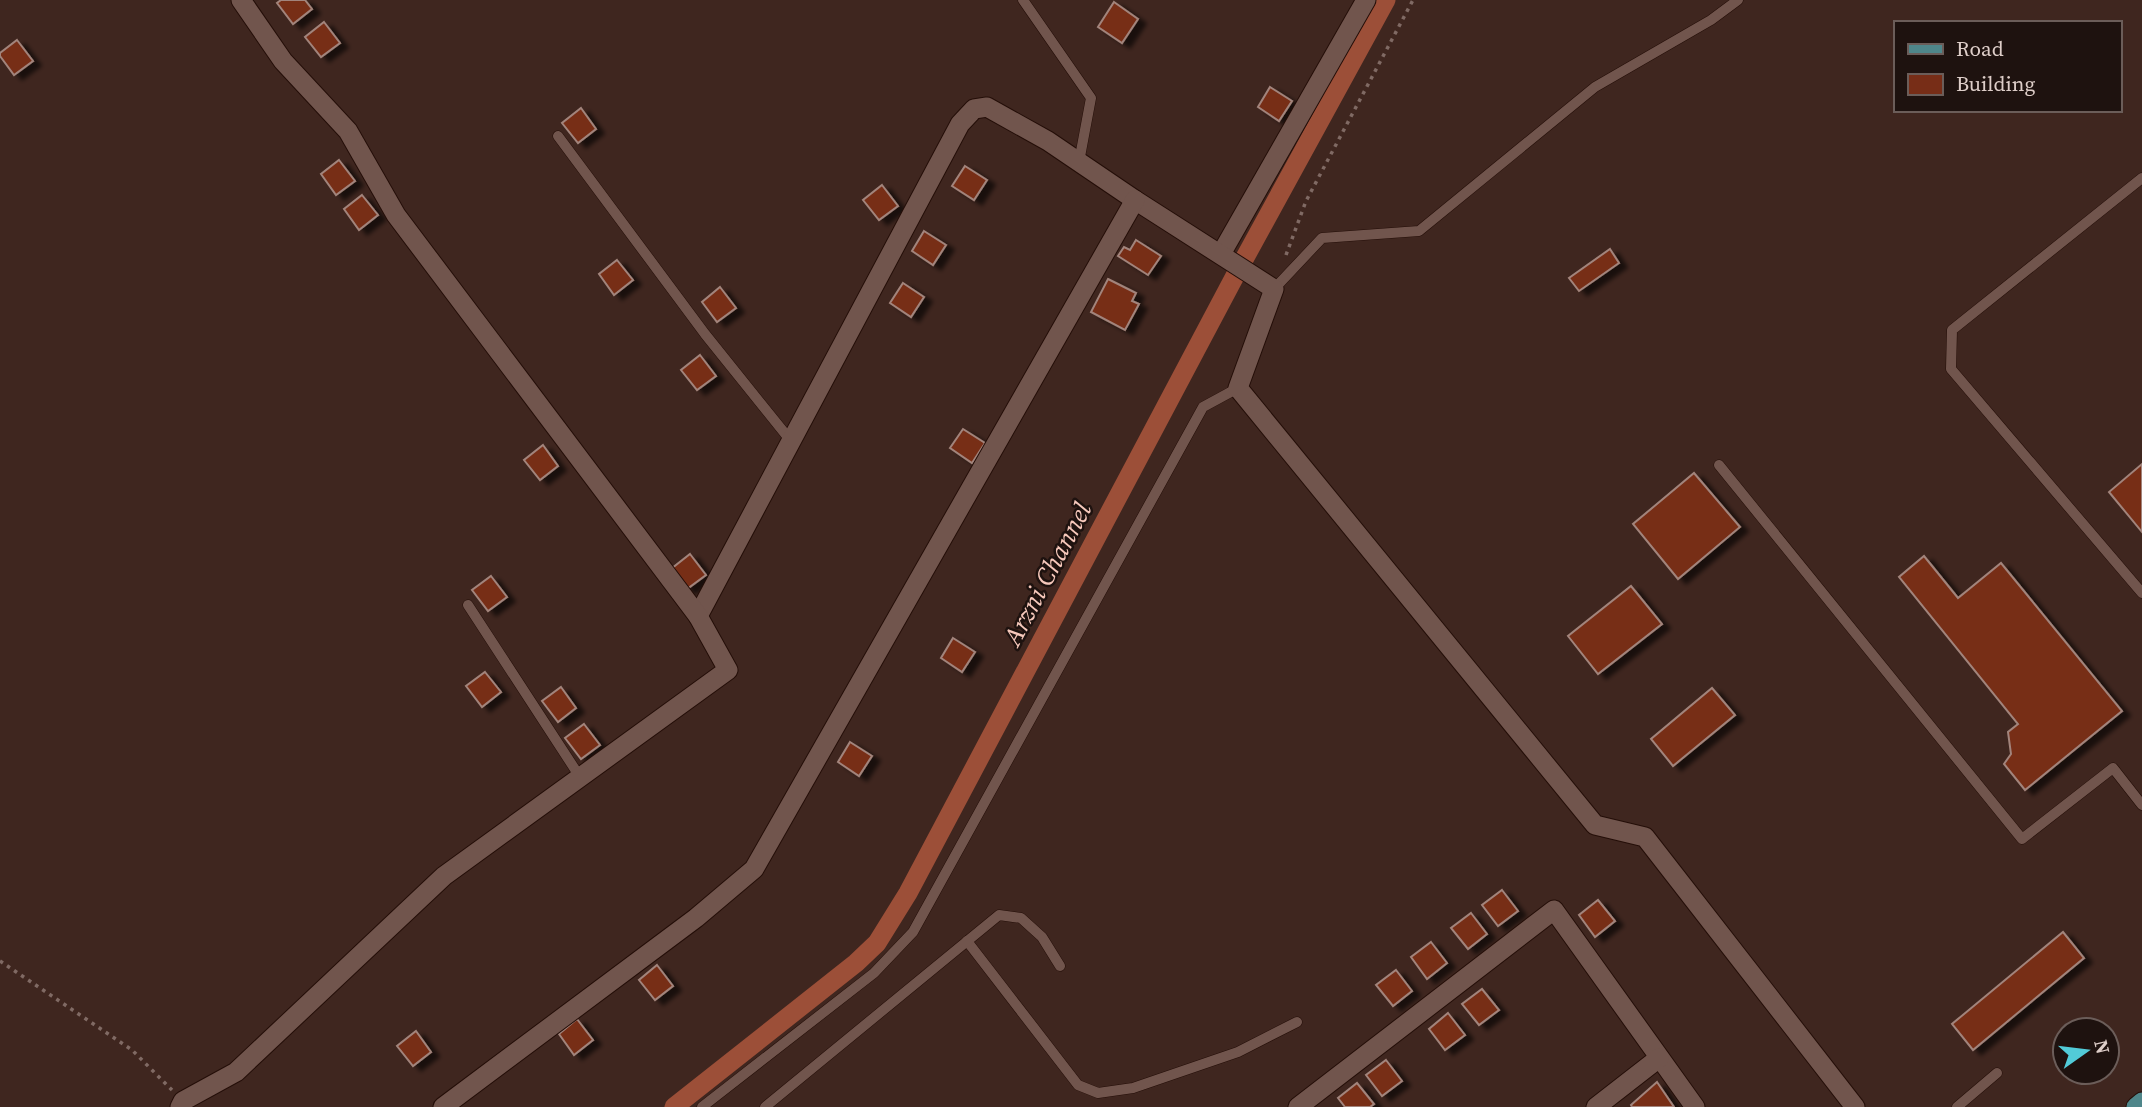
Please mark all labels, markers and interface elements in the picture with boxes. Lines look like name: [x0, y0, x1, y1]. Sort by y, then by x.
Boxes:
legend: [1894, 21, 2121, 112]
text: Road: [1956, 34, 2004, 63]
text: Building: [1956, 69, 2035, 98]
water label: Arzni Channel: [993, 495, 1100, 654]
north arrow: [2051, 1016, 2121, 1086]
text: N: [2088, 1037, 2117, 1057]

